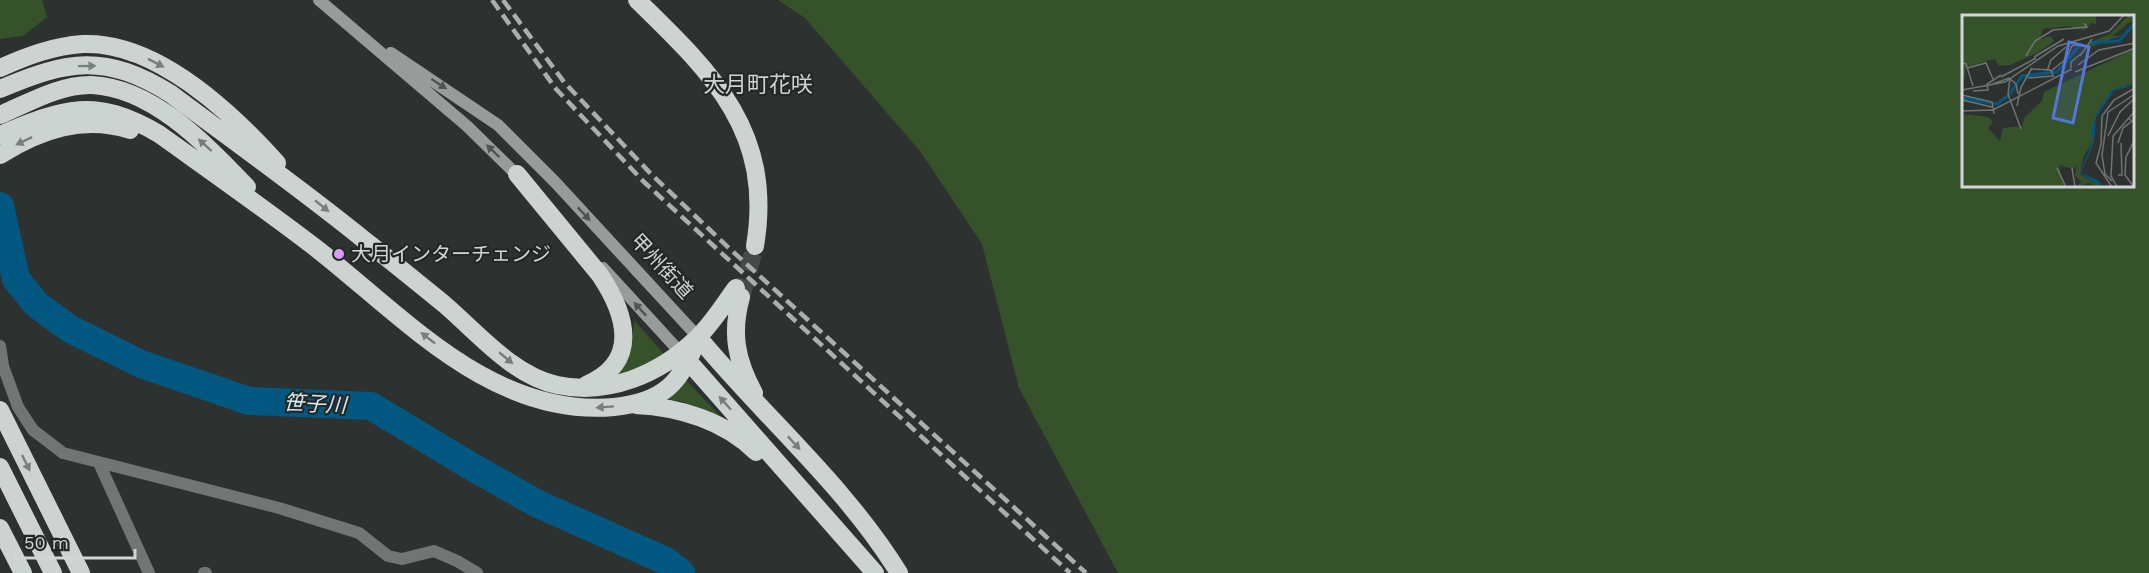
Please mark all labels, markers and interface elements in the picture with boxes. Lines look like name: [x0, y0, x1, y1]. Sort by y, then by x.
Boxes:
inset map: [1962, 15, 2134, 188]
one-way arrow: [148, 58, 165, 68]
one-way arrow: [77, 61, 96, 71]
district label: 大月町花咲: [703, 72, 813, 97]
one-way arrow: [431, 79, 447, 90]
one-way arrow: [16, 137, 33, 146]
one-way arrow: [198, 139, 213, 152]
one-way arrow: [486, 144, 500, 158]
one-way arrow: [314, 200, 330, 213]
one-way arrow: [577, 206, 590, 221]
street label: 甲州街道: [626, 229, 698, 303]
place label: 大月インターチェンジ: [351, 242, 551, 266]
marker: 大月インターチェンジ: [332, 247, 346, 261]
one-way arrow: [633, 301, 647, 316]
one-way arrow: [420, 332, 436, 345]
one-way arrow: [498, 351, 513, 364]
water label: 笹子川: [283, 389, 349, 418]
one-way arrow: [719, 395, 732, 411]
one-way arrow: [596, 403, 615, 412]
one-way arrow: [787, 435, 801, 450]
one-way arrow: [21, 454, 31, 471]
scale bar: [15, 522, 135, 560]
text: 50 m: [24, 532, 69, 553]

